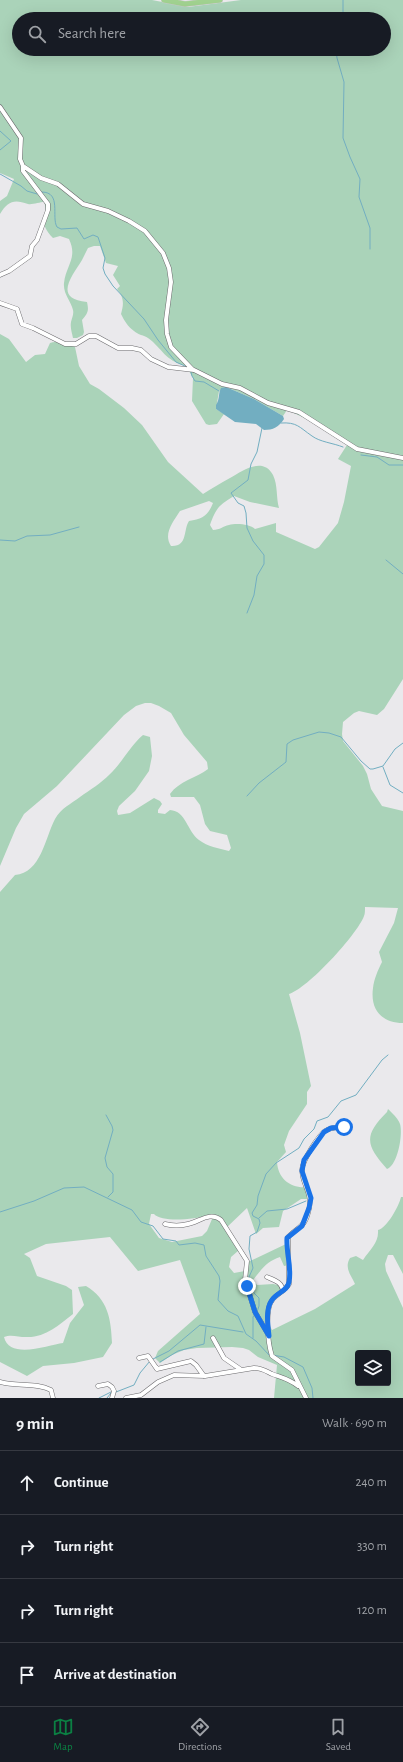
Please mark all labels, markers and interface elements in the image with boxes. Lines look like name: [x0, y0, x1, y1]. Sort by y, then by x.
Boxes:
search box: [12, 12, 391, 56]
icon: search: [26, 23, 48, 45]
text: Search here: [58, 26, 126, 41]
route start: [335, 1118, 353, 1136]
route end: [238, 1277, 256, 1295]
map controls: [355, 1350, 391, 1386]
button: layers: [355, 1350, 391, 1386]
text: 9 min: [16, 1415, 54, 1432]
text: Walk · 690 m: [322, 1417, 387, 1430]
icon: ahead: [16, 1472, 38, 1494]
text: Continue: [54, 1475, 109, 1490]
text: 240 m: [355, 1476, 387, 1489]
icon: right: [16, 1536, 38, 1558]
text: Turn right: [54, 1539, 113, 1554]
text: 330 m: [357, 1540, 387, 1553]
icon: right: [16, 1600, 38, 1622]
text: Turn right: [54, 1603, 113, 1618]
text: 120 m: [357, 1604, 387, 1617]
icon: arrive: [16, 1664, 38, 1686]
text: Arrive at destination: [54, 1667, 177, 1682]
tab: Map: [52, 1716, 74, 1753]
tab: Directions: [178, 1716, 222, 1753]
tab: Saved: [326, 1716, 351, 1753]

